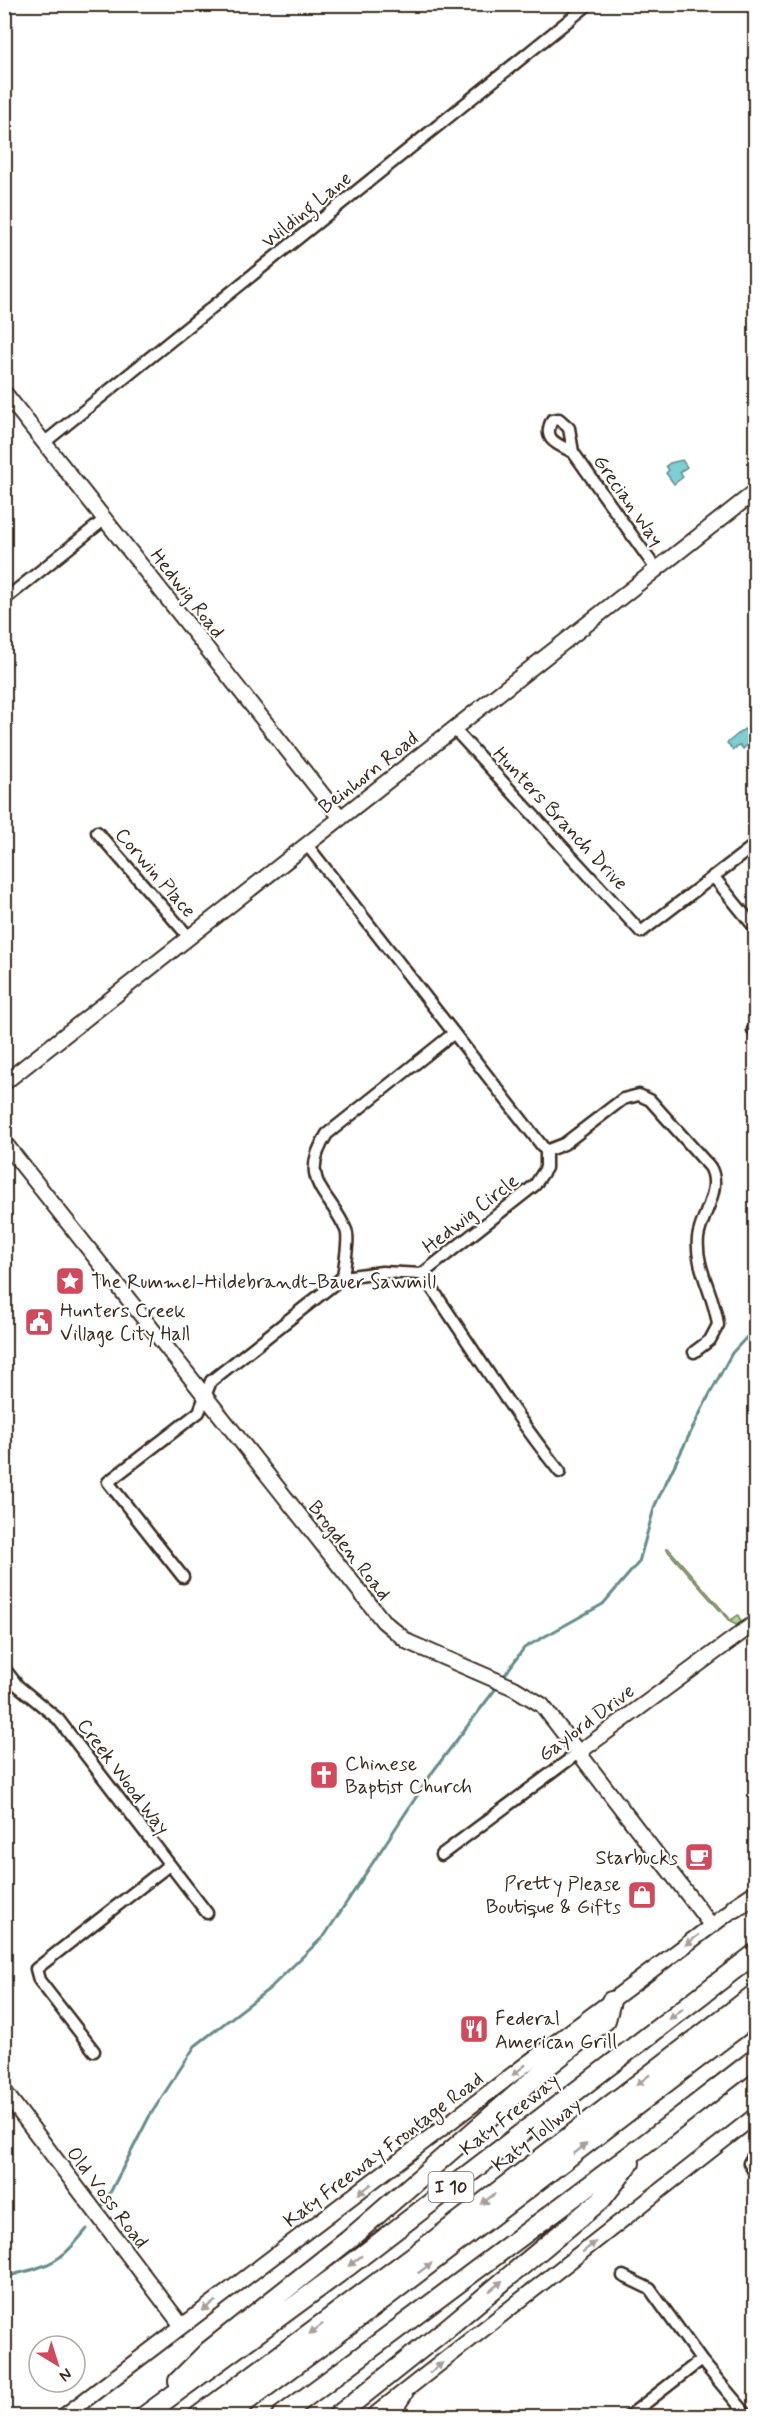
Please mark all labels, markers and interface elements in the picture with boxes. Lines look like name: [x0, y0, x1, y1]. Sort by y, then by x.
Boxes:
street label: Wilding Lane: [256, 165, 359, 256]
street label: Grecian Way: [586, 450, 669, 552]
street label: Hedwig Road: [143, 544, 230, 644]
street label: Beinhorn Road: [313, 726, 424, 821]
street label: Hunters Branch Drive: [486, 741, 634, 897]
street label: Corwin Place: [108, 822, 201, 924]
street label: Hedwig Circle: [417, 1168, 525, 1260]
place icon: The Rummel-Hildebrandt-Bauer Sawmill: [54, 1265, 86, 1297]
place label: The Rummel-Hildebrandt-Bauer Sawmill: [91, 1269, 436, 1296]
place label: Hunters Creek Village City Hall: [60, 1298, 190, 1348]
public building icon: Hunters Creek Village City Hall: [23, 1306, 55, 1338]
street label: Brogden Road: [301, 1495, 396, 1607]
street label: Gaylord Drive: [533, 1678, 641, 1768]
street label: Creek Wood Way: [70, 1713, 175, 1841]
place label: Chinese Baptist Church: [345, 1751, 472, 1801]
church icon: Chinese Baptist Church: [308, 1759, 340, 1791]
cafe icon: Starbucks: [683, 1841, 715, 1873]
place label: Starbucks: [596, 1845, 678, 1872]
place label: Pretty Please Boutique & Gifts: [486, 1871, 621, 1921]
shop icon: Pretty Please Boutique & Gifts: [626, 1879, 658, 1911]
one-way arrow: [684, 1934, 700, 1946]
place label: Federal American Grill: [495, 2006, 617, 2056]
one-way arrow: [668, 2008, 684, 2021]
restaurant icon: Federal American Grill: [458, 2013, 490, 2045]
one-way arrow: [511, 2063, 527, 2076]
street label: Katy Freeway Frontage Road: [278, 2066, 490, 2235]
street label: Katy Freeway: [455, 2068, 565, 2163]
one-way arrow: [635, 2073, 650, 2085]
street label: Katy Tollway: [487, 2092, 587, 2179]
street label: Old Voss Road: [60, 2141, 154, 2254]
one-way arrow: [571, 2143, 587, 2155]
road number: I 10: [428, 2172, 474, 2202]
one-way arrow: [357, 2183, 373, 2196]
one-way arrow: [480, 2192, 496, 2205]
one-way arrow: [581, 2240, 597, 2253]
one-way arrow: [347, 2255, 363, 2267]
one-way arrow: [417, 2261, 433, 2274]
one-way arrow: [488, 2280, 503, 2293]
one-way arrow: [201, 2299, 216, 2311]
one-way arrow: [309, 2323, 324, 2335]
north arrow: [27, 2334, 87, 2394]
one-way arrow: [428, 2361, 444, 2374]
text: N: [55, 2363, 76, 2386]

